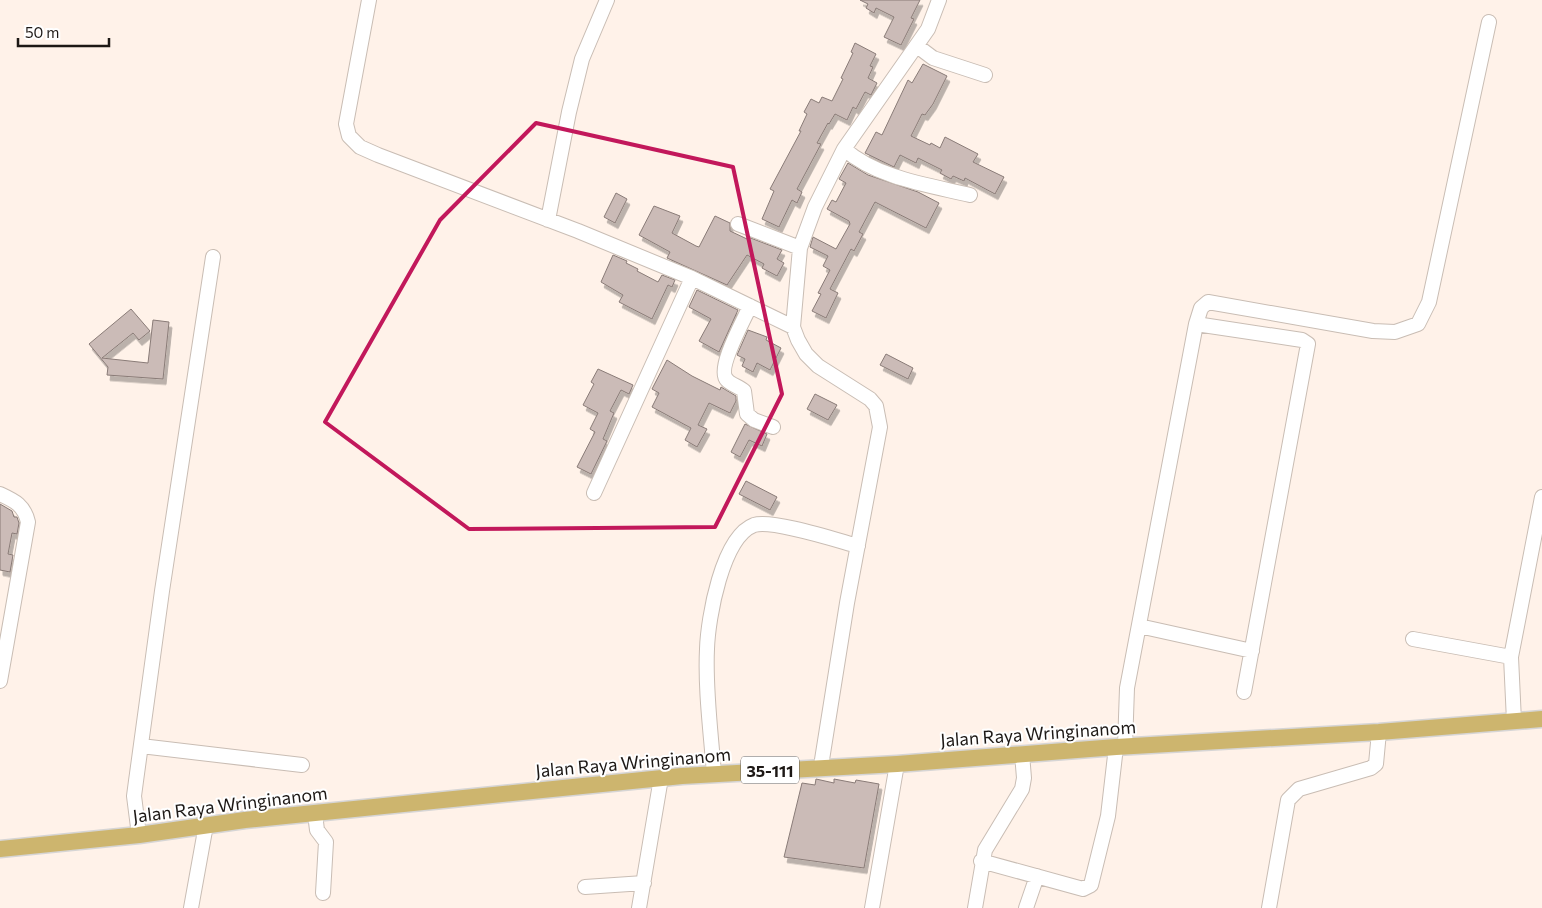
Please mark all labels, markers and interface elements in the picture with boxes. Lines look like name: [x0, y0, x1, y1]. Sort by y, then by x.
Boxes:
scale bar: [18, 15, 109, 47]
text: 50 m: [25, 23, 59, 41]
street label: Jalan Raya Wringinanom: [939, 715, 1137, 751]
street label: Jalan Raya Wringinanom: [534, 742, 732, 782]
road number: 35-111: [741, 756, 799, 784]
street label: Jalan Raya Wringinanom: [131, 781, 329, 827]

